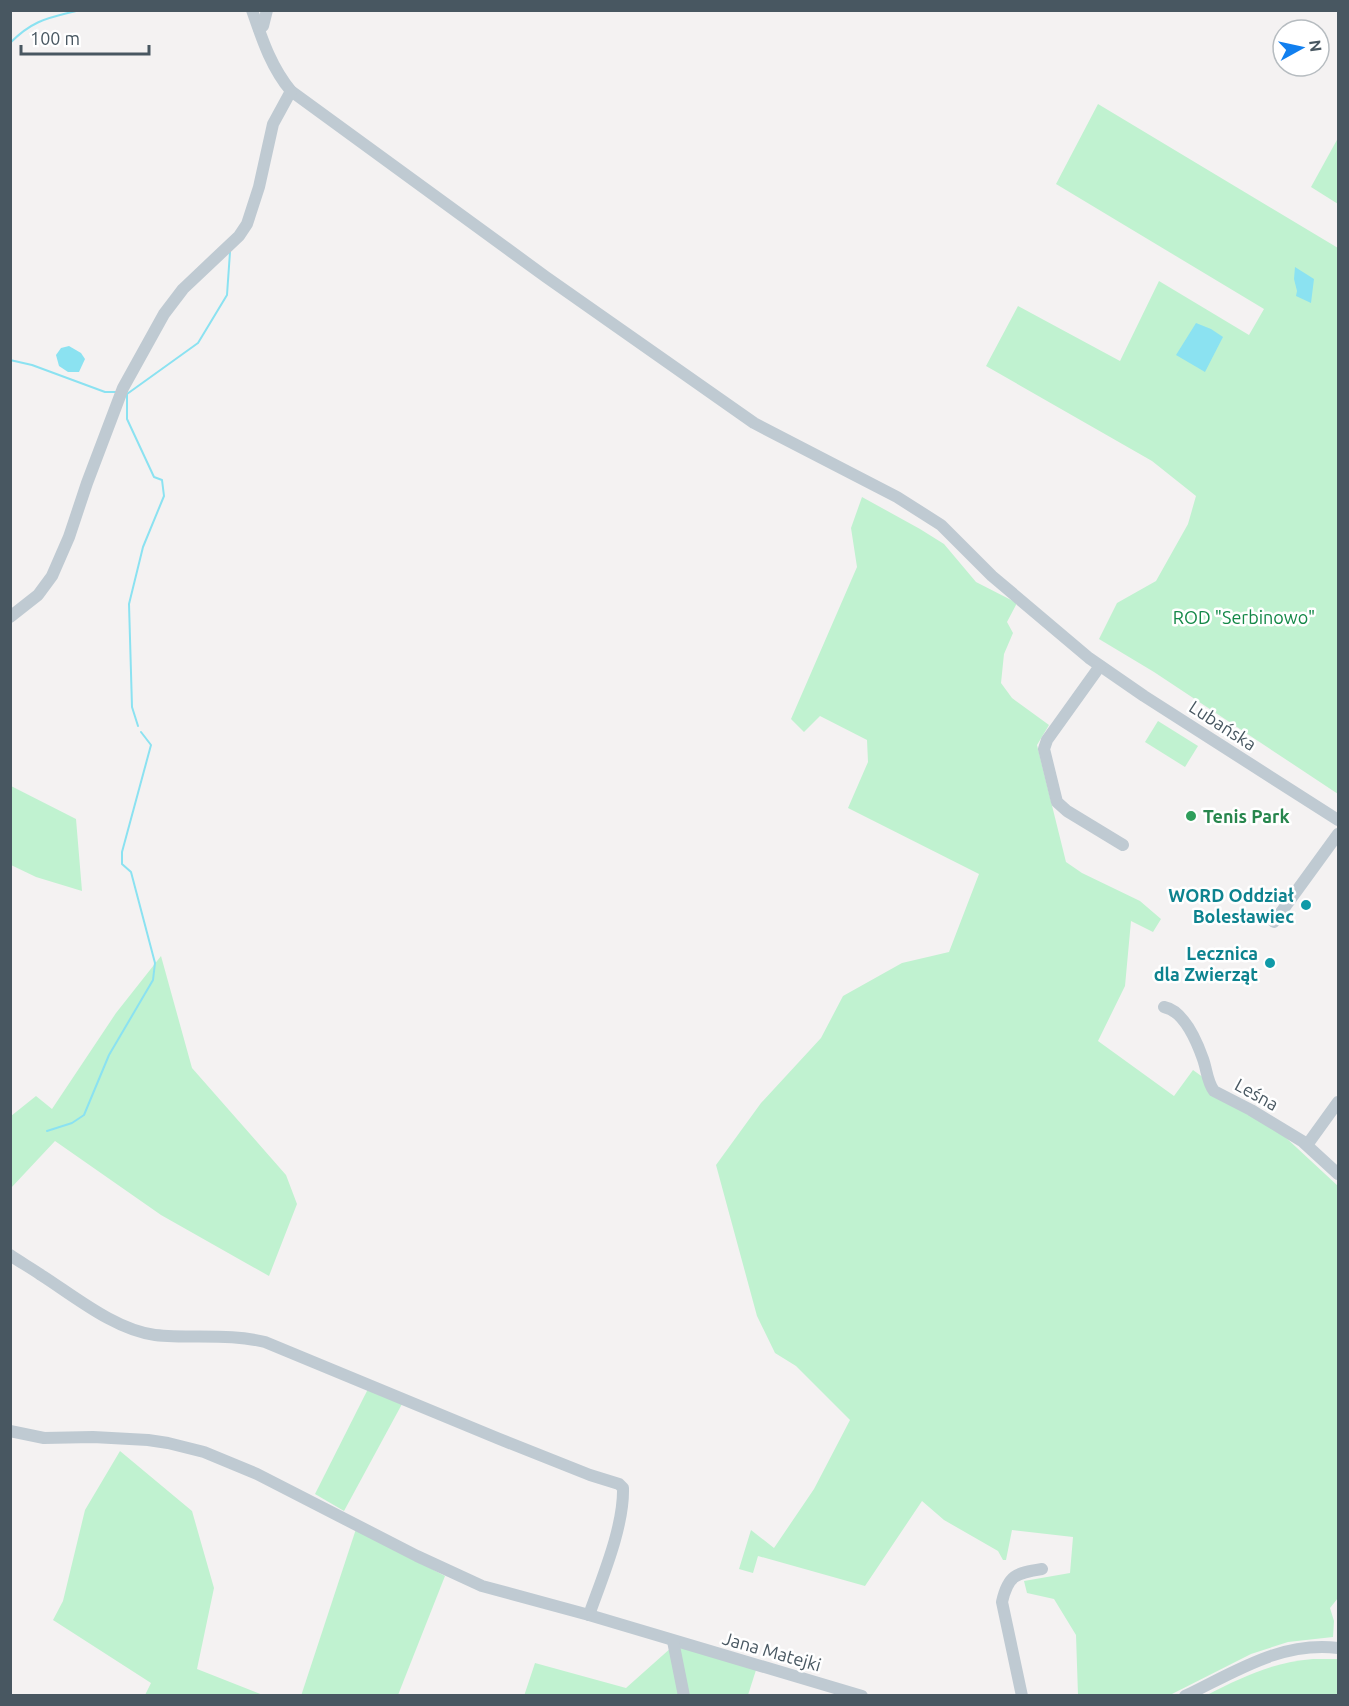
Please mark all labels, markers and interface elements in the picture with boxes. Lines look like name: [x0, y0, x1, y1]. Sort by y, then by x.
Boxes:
scale bar: [21, 18, 148, 56]
north arrow: [1271, 18, 1331, 78]
text: 100 m: [30, 28, 80, 48]
text: N: [1306, 39, 1326, 53]
park label: ROD "Serbinowo": [1173, 607, 1315, 627]
street label: Lubańska: [1186, 696, 1260, 754]
place label: Tenis Park: [1203, 806, 1290, 826]
marker: Tenis Park: [1184, 809, 1198, 823]
place label: WORD Oddział Bolesławiec: [1168, 885, 1295, 926]
marker: WORD Oddział Bolesławiec: [1299, 898, 1313, 912]
place label: Lecznica dla Zwierząt: [1154, 943, 1258, 985]
marker: Lecznica dla Zwierząt: [1263, 956, 1277, 970]
street label: Leśna: [1232, 1074, 1282, 1114]
street label: Jana Matejki: [720, 1627, 824, 1675]

